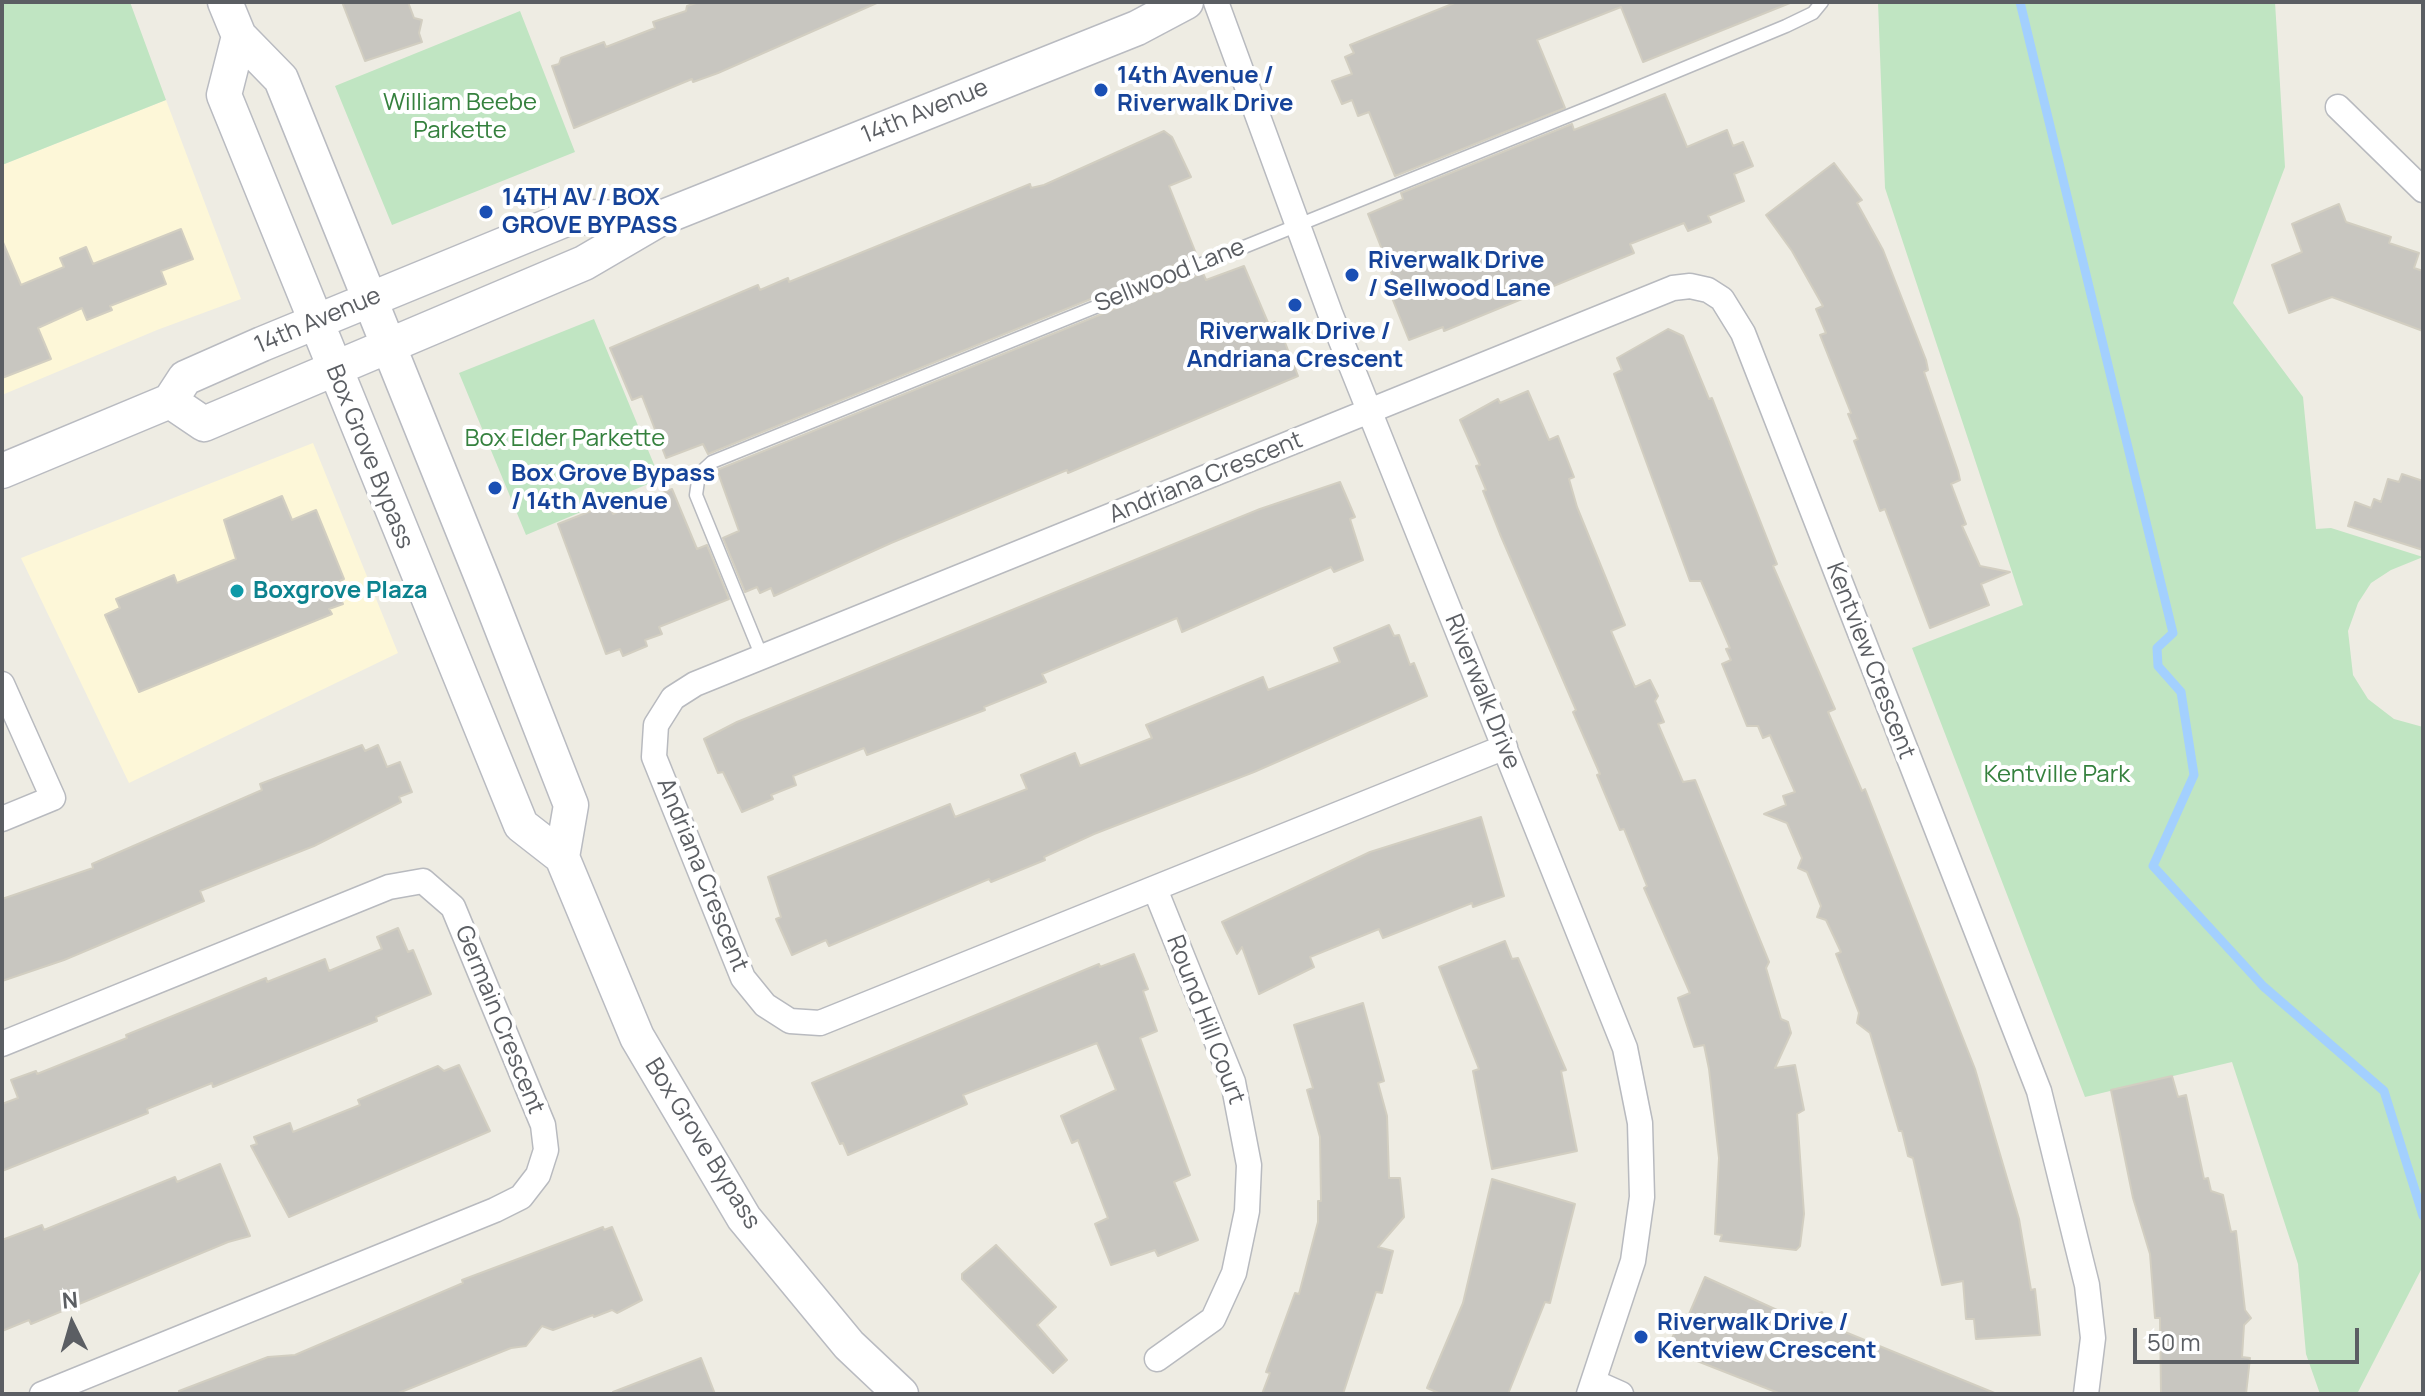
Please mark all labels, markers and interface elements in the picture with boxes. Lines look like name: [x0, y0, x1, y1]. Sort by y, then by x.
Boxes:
place label: 14th Avenue / Riverwalk Drive: [1117, 62, 1294, 118]
street label: 14th Avenue: [857, 73, 993, 151]
marker: 14th Avenue / Riverwalk Drive: [1092, 81, 1110, 99]
park label: William Beebe Parkette: [383, 89, 537, 145]
place label: 14TH AV / BOX GROVE BYPASS: [502, 184, 678, 240]
marker: 14TH AV / BOX GROVE BYPASS: [477, 203, 495, 221]
street label: Sellwood Lane: [1091, 233, 1249, 319]
place label: Riverwalk Drive / Sellwood Lane: [1368, 247, 1551, 303]
marker: Riverwalk Drive / Sellwood Lane: [1343, 266, 1361, 284]
street label: 14th Avenue: [251, 281, 385, 361]
marker: Riverwalk Drive / Andriana Crescent: [1286, 296, 1304, 314]
place label: Riverwalk Drive / Andriana Crescent: [1187, 318, 1403, 374]
street label: Box Grove Bypass: [319, 361, 419, 553]
park label: Box Elder Parkette: [465, 425, 665, 453]
street label: Andriana Crescent: [1105, 426, 1307, 530]
place label: Box Grove Bypass / 14th Avenue: [511, 460, 715, 516]
marker: Box Grove Bypass / 14th Avenue: [486, 479, 504, 497]
street label: Kentview Crescent: [1819, 559, 1921, 763]
place label: Boxgrove Plaza: [253, 577, 428, 605]
marker: Boxgrove Plaza: [228, 582, 246, 600]
street label: Riverwalk Drive: [1438, 610, 1526, 774]
park label: Kentville Park: [1984, 761, 2130, 789]
street label: Andriana Crescent: [650, 774, 754, 976]
street label: Germain Crescent: [448, 922, 550, 1118]
street label: Round Hill Court: [1160, 931, 1250, 1109]
street label: Box Grove Bypass: [638, 1053, 766, 1235]
north arrow: [32, 1284, 112, 1364]
text: N: [61, 1284, 79, 1316]
place label: Riverwalk Drive / Kentview Crescent: [1657, 1309, 1877, 1365]
scale bar: [2137, 1312, 2363, 1362]
text: 50 m: [2147, 1325, 2201, 1358]
marker: Riverwalk Drive / Kentview Crescent: [1632, 1328, 1650, 1346]

